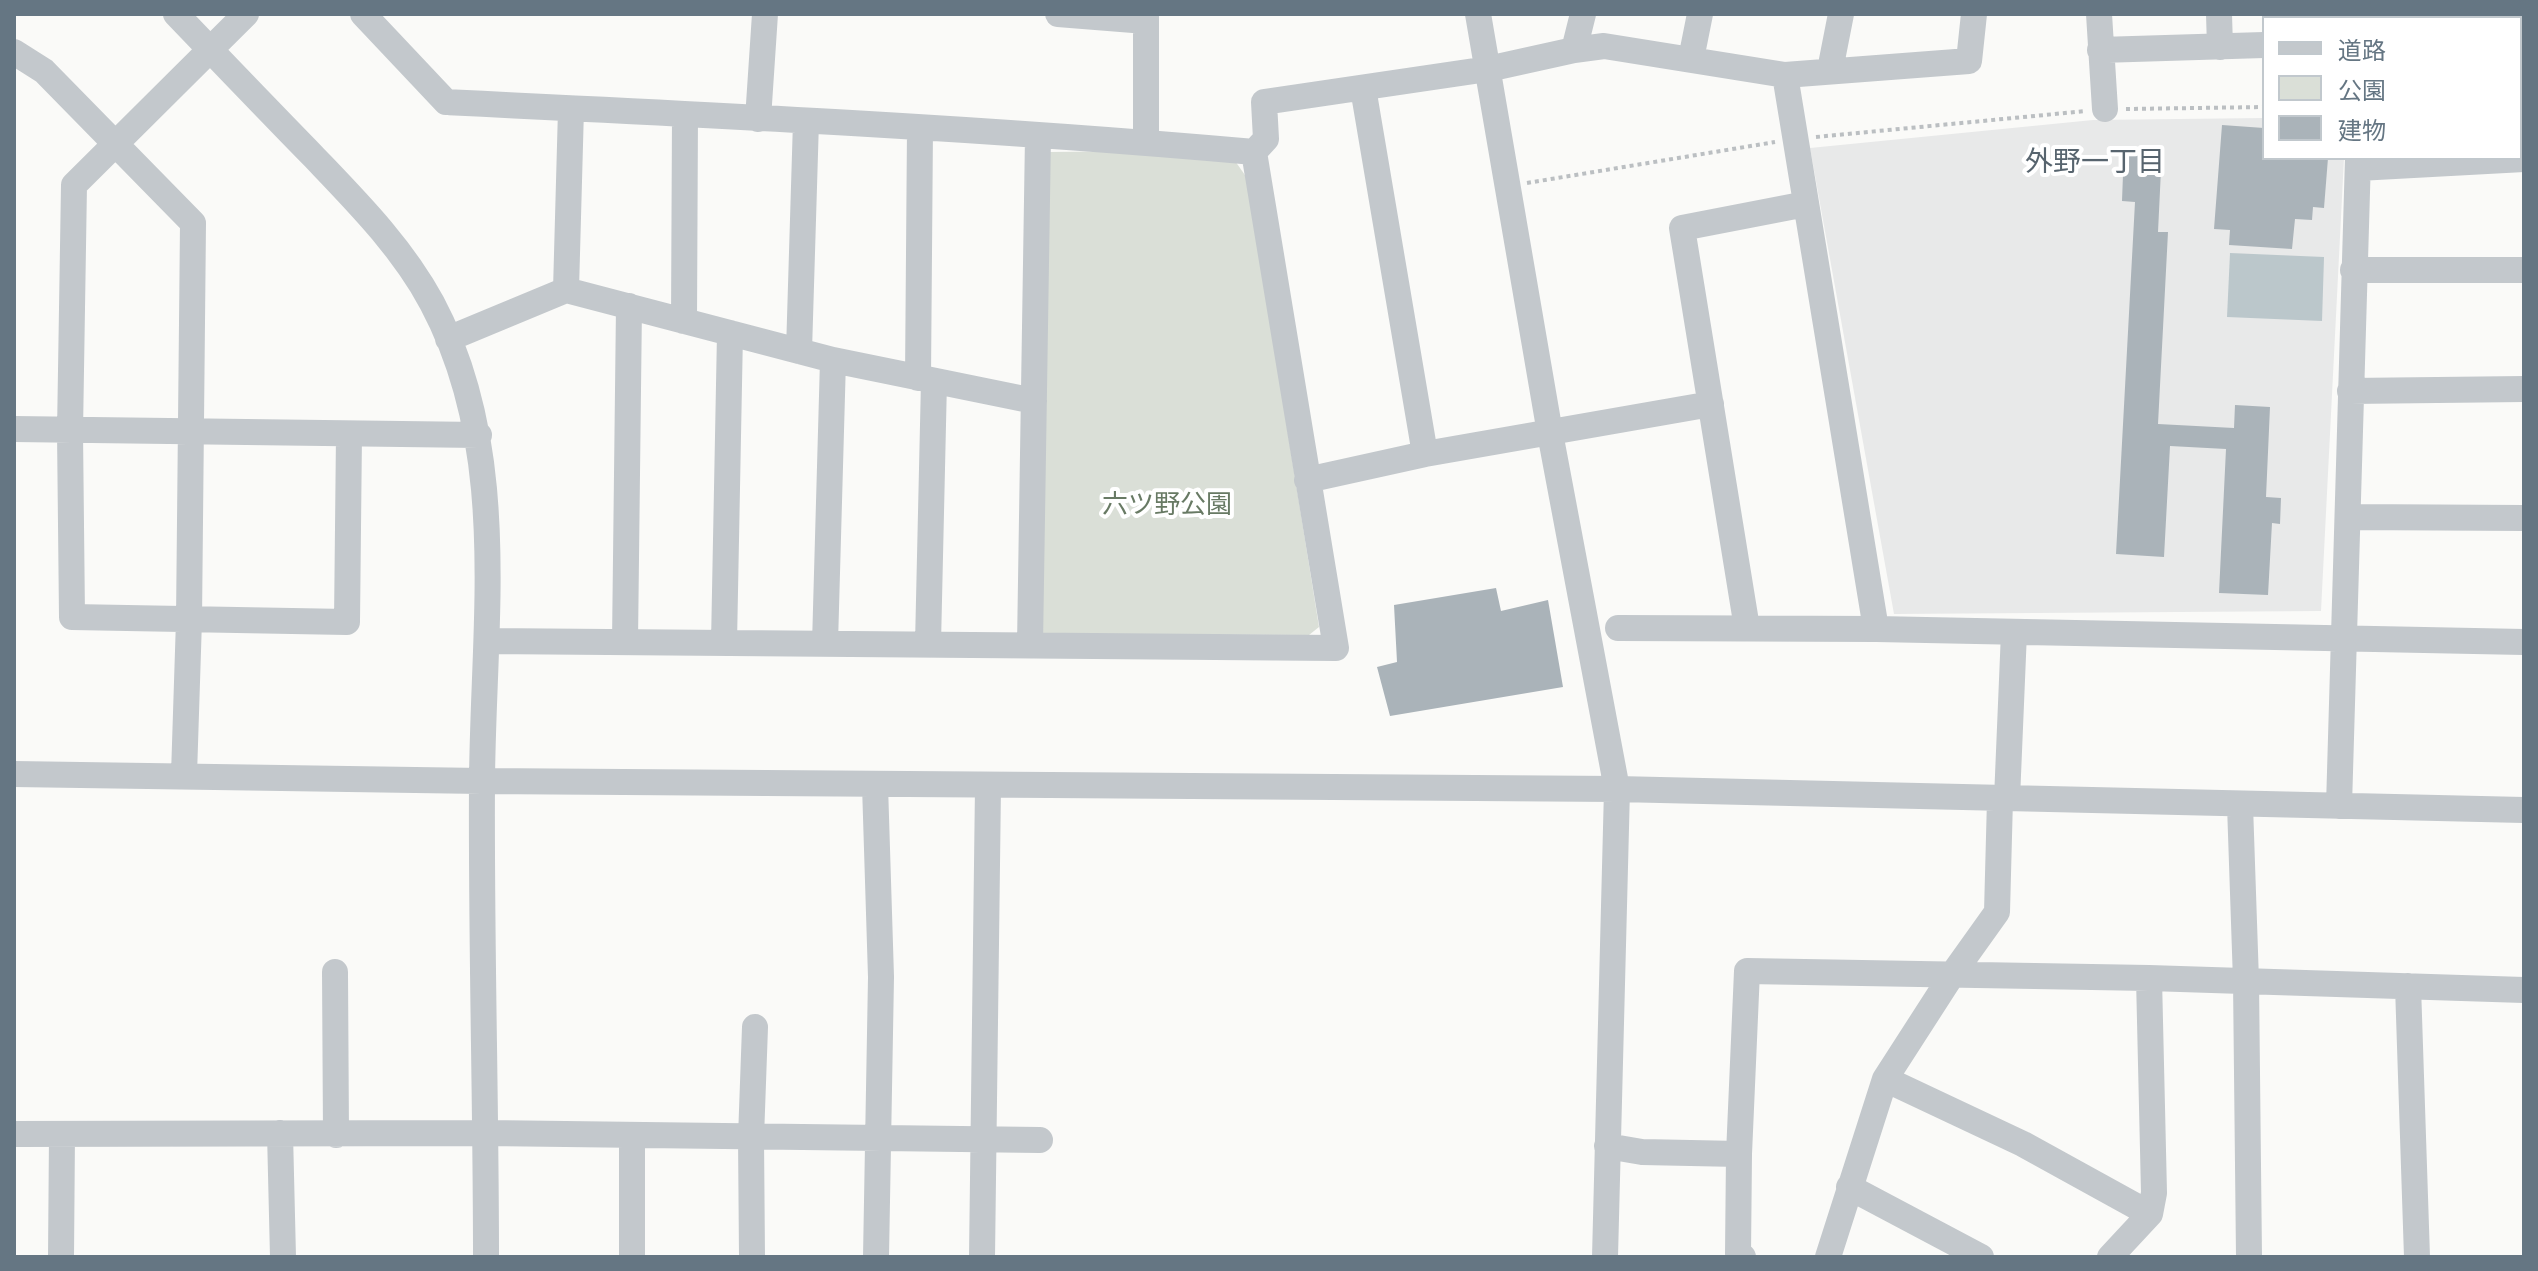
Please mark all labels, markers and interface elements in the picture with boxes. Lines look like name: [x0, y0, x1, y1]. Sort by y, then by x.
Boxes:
legend: [2262, 16, 2522, 160]
text: 道路: [2338, 35, 2386, 64]
text: 公園: [2338, 75, 2386, 104]
text: 建物: [2338, 115, 2386, 144]
district label: 外野一丁目: [2025, 145, 2165, 179]
park label: 六ツ野公園: [1102, 488, 1232, 520]

